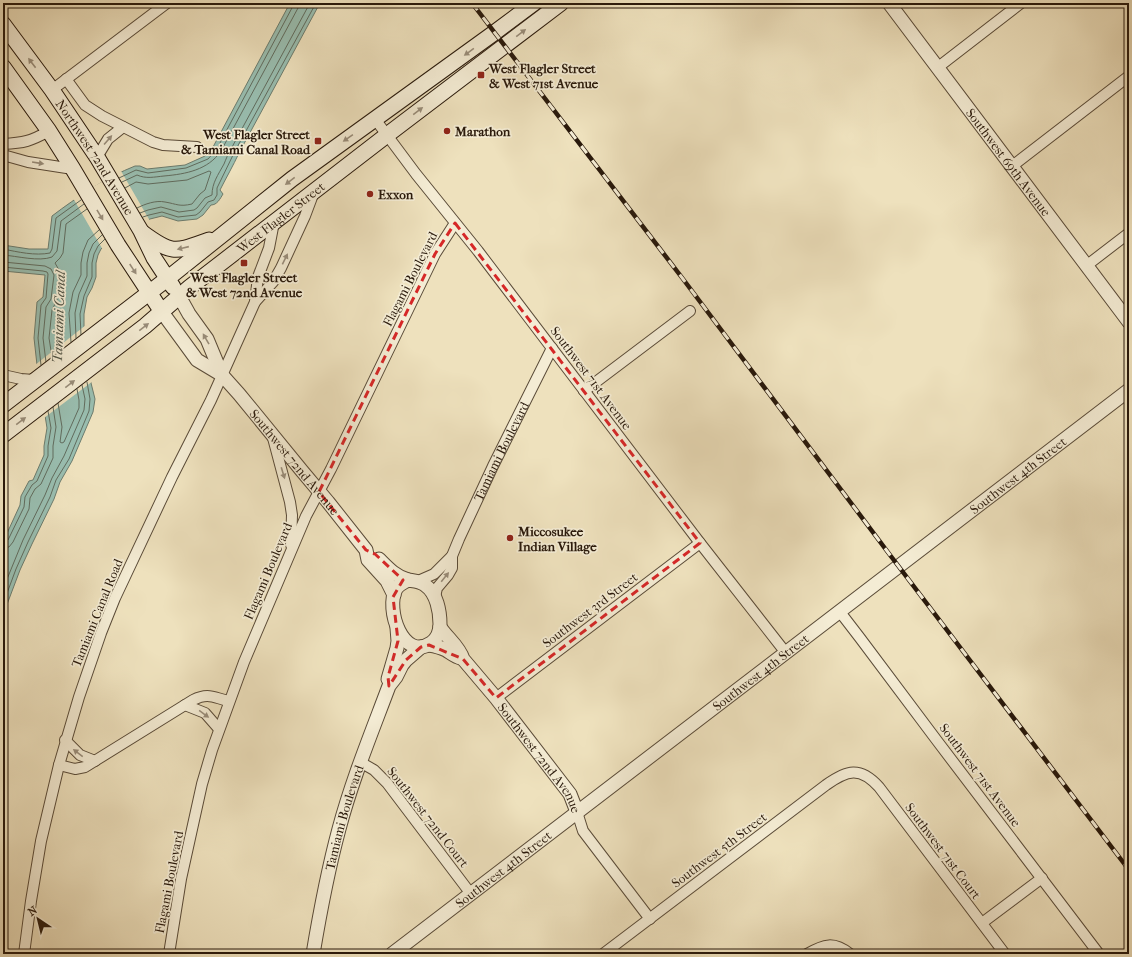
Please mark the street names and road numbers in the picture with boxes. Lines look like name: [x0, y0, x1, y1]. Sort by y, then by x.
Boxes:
street label: Northwest 72nd Avenue: [53, 96, 137, 218]
street label: Southwest 69th Avenue: [963, 105, 1054, 219]
street label: West Flagler Street: [233, 178, 328, 256]
street label: Flagami Boulevard: [380, 228, 441, 329]
street label: Southwest 71st Avenue: [547, 323, 635, 433]
street label: Tamiami Boulevard: [470, 398, 532, 503]
street label: Southwest 72nd Avenue: [247, 406, 343, 518]
street label: Southwest 4th Street: [967, 433, 1069, 517]
street label: Flagami Boulevard: [241, 519, 296, 622]
street label: Tamiami Canal Road: [68, 556, 126, 669]
street label: Southwest 3rd Street: [540, 569, 641, 651]
street label: Southwest 4th Street: [709, 630, 812, 714]
street label: Southwest 72nd Avenue: [495, 700, 584, 815]
street label: Southwest 71st Avenue: [936, 720, 1024, 830]
street label: Tamiami Boulevard: [322, 762, 366, 872]
street label: Southwest 72nd Court: [384, 764, 472, 870]
street label: Southwest 71st Court: [902, 800, 984, 902]
street label: Southwest 5th Street: [669, 809, 770, 891]
street label: Southwest 4th Street: [452, 827, 555, 910]
street label: Flagami Boulevard: [152, 829, 186, 934]

